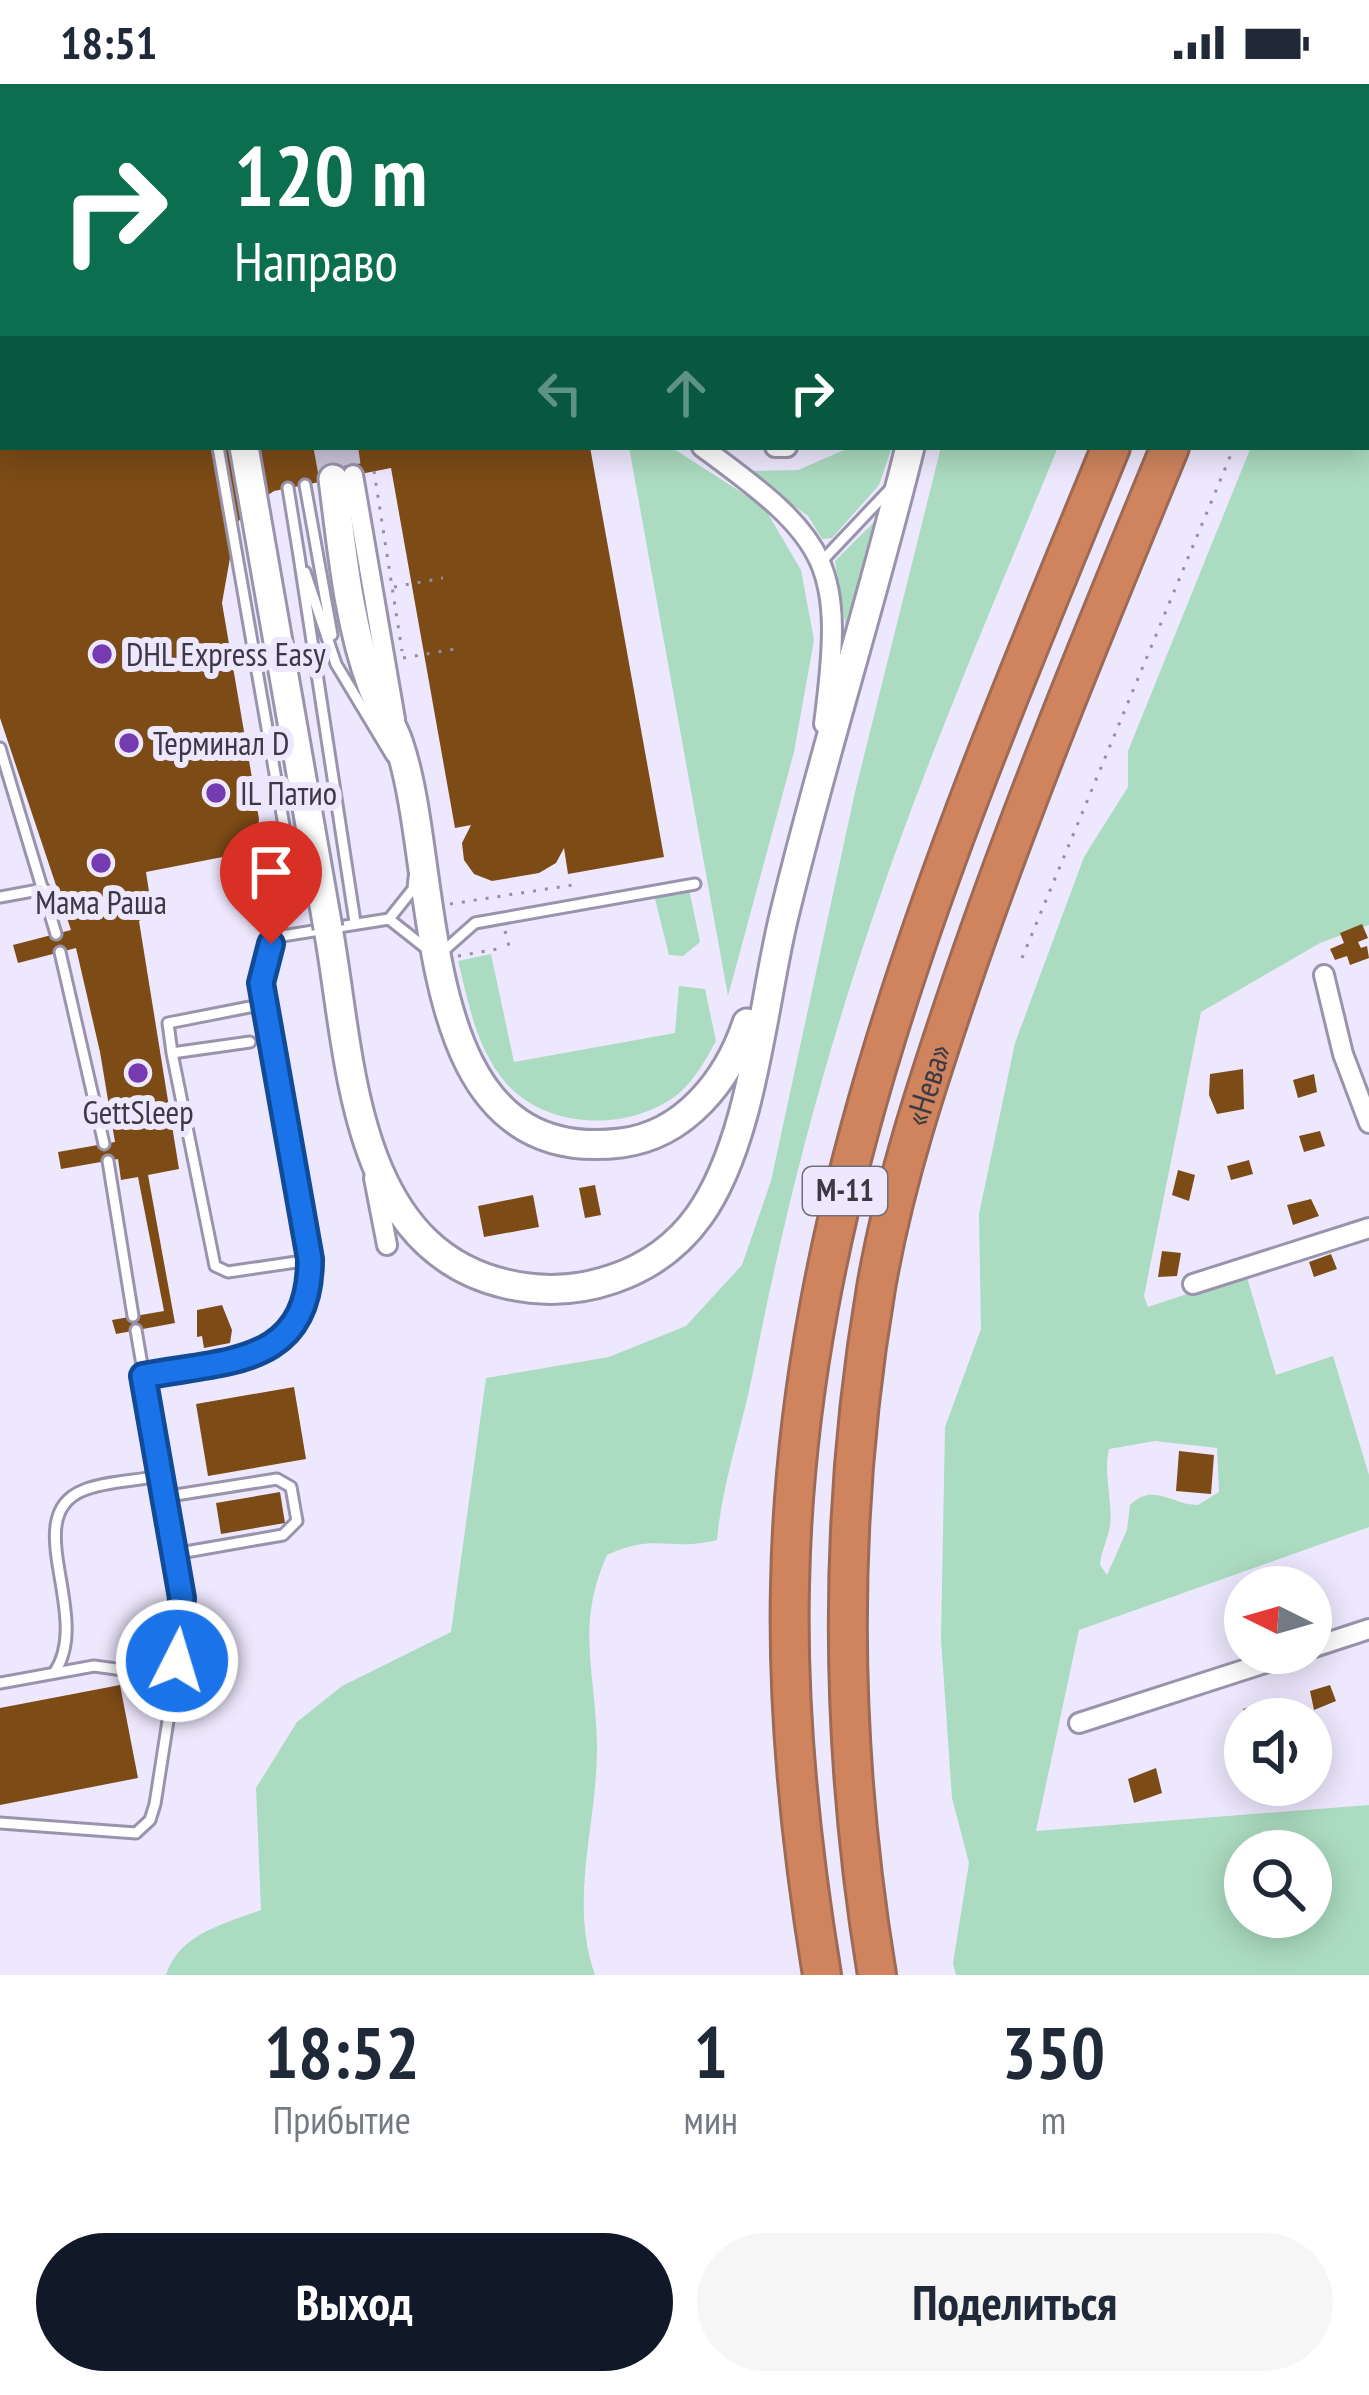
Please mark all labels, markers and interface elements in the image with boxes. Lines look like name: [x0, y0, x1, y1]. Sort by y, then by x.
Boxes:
text: 18:51: [60, 13, 157, 71]
text: 120 m: [234, 120, 427, 229]
icon: right: [36, 132, 192, 288]
text: Направо: [234, 226, 398, 296]
icon: left: [527, 360, 593, 426]
icon: ahead: [653, 360, 719, 426]
icon: right: [779, 360, 845, 426]
place label: DHL Express Easy: [126, 632, 326, 675]
marker: DHL Express Easy: [89, 641, 115, 667]
place label: Терминал D: [153, 721, 289, 764]
marker: Терминал D: [116, 730, 142, 756]
place label: IL Патио: [240, 771, 337, 814]
marker: IL Патио: [203, 780, 229, 806]
pin: [220, 821, 322, 944]
icon: arrive: [238, 839, 304, 905]
marker: Мама Раша: [88, 850, 114, 876]
place label: Мама Раша: [35, 880, 167, 923]
street label: «Нева»: [894, 1038, 960, 1131]
marker: GettSleep: [125, 1060, 151, 1086]
place label: GettSleep: [82, 1090, 194, 1133]
road number: М-11: [803, 1167, 887, 1215]
north arrow: [1224, 1566, 1332, 1674]
map controls: [1224, 1566, 1332, 1938]
position arrow: [114, 1598, 240, 1724]
button: sound: [1224, 1698, 1332, 1806]
button: search: [1224, 1830, 1332, 1938]
text: 18:52: [264, 2005, 420, 2098]
text: 1: [694, 2005, 728, 2098]
text: 350: [1002, 2005, 1105, 2098]
text: Прибытие: [273, 2094, 411, 2145]
text: мин: [684, 2094, 738, 2145]
text: m: [1041, 2094, 1066, 2145]
button: Выход: [36, 2233, 673, 2371]
button: Поделиться: [697, 2233, 1333, 2371]

